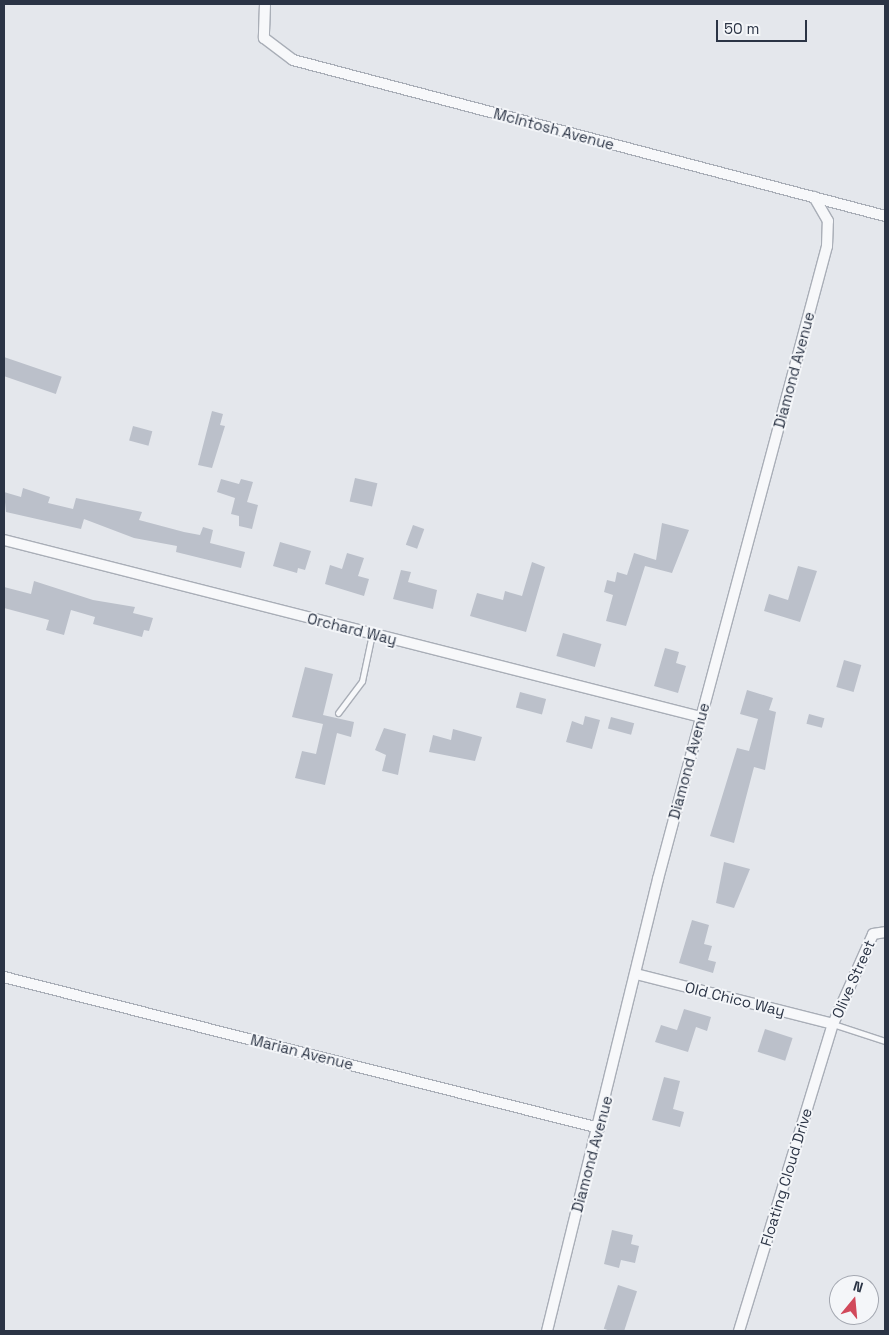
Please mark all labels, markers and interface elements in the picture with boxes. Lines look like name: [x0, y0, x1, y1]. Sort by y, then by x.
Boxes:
scale bar: [719, 10, 810, 42]
text: 50 m: [724, 19, 759, 38]
street label: McIntosh Avenue: [492, 104, 616, 154]
street label: Diamond Avenue: [770, 310, 818, 430]
street label: Orchard Way: [305, 609, 399, 649]
street label: Diamond Avenue: [665, 701, 713, 821]
street label: Olive Street: [828, 937, 878, 1021]
street label: Old Chico Way: [683, 978, 787, 1020]
street label: Marian Avenue: [249, 1030, 355, 1074]
street label: Diamond Avenue: [568, 1094, 616, 1214]
street label: Floating Cloud Drive: [756, 1106, 816, 1248]
north arrow: [829, 1275, 879, 1325]
text: N: [851, 1277, 865, 1297]

